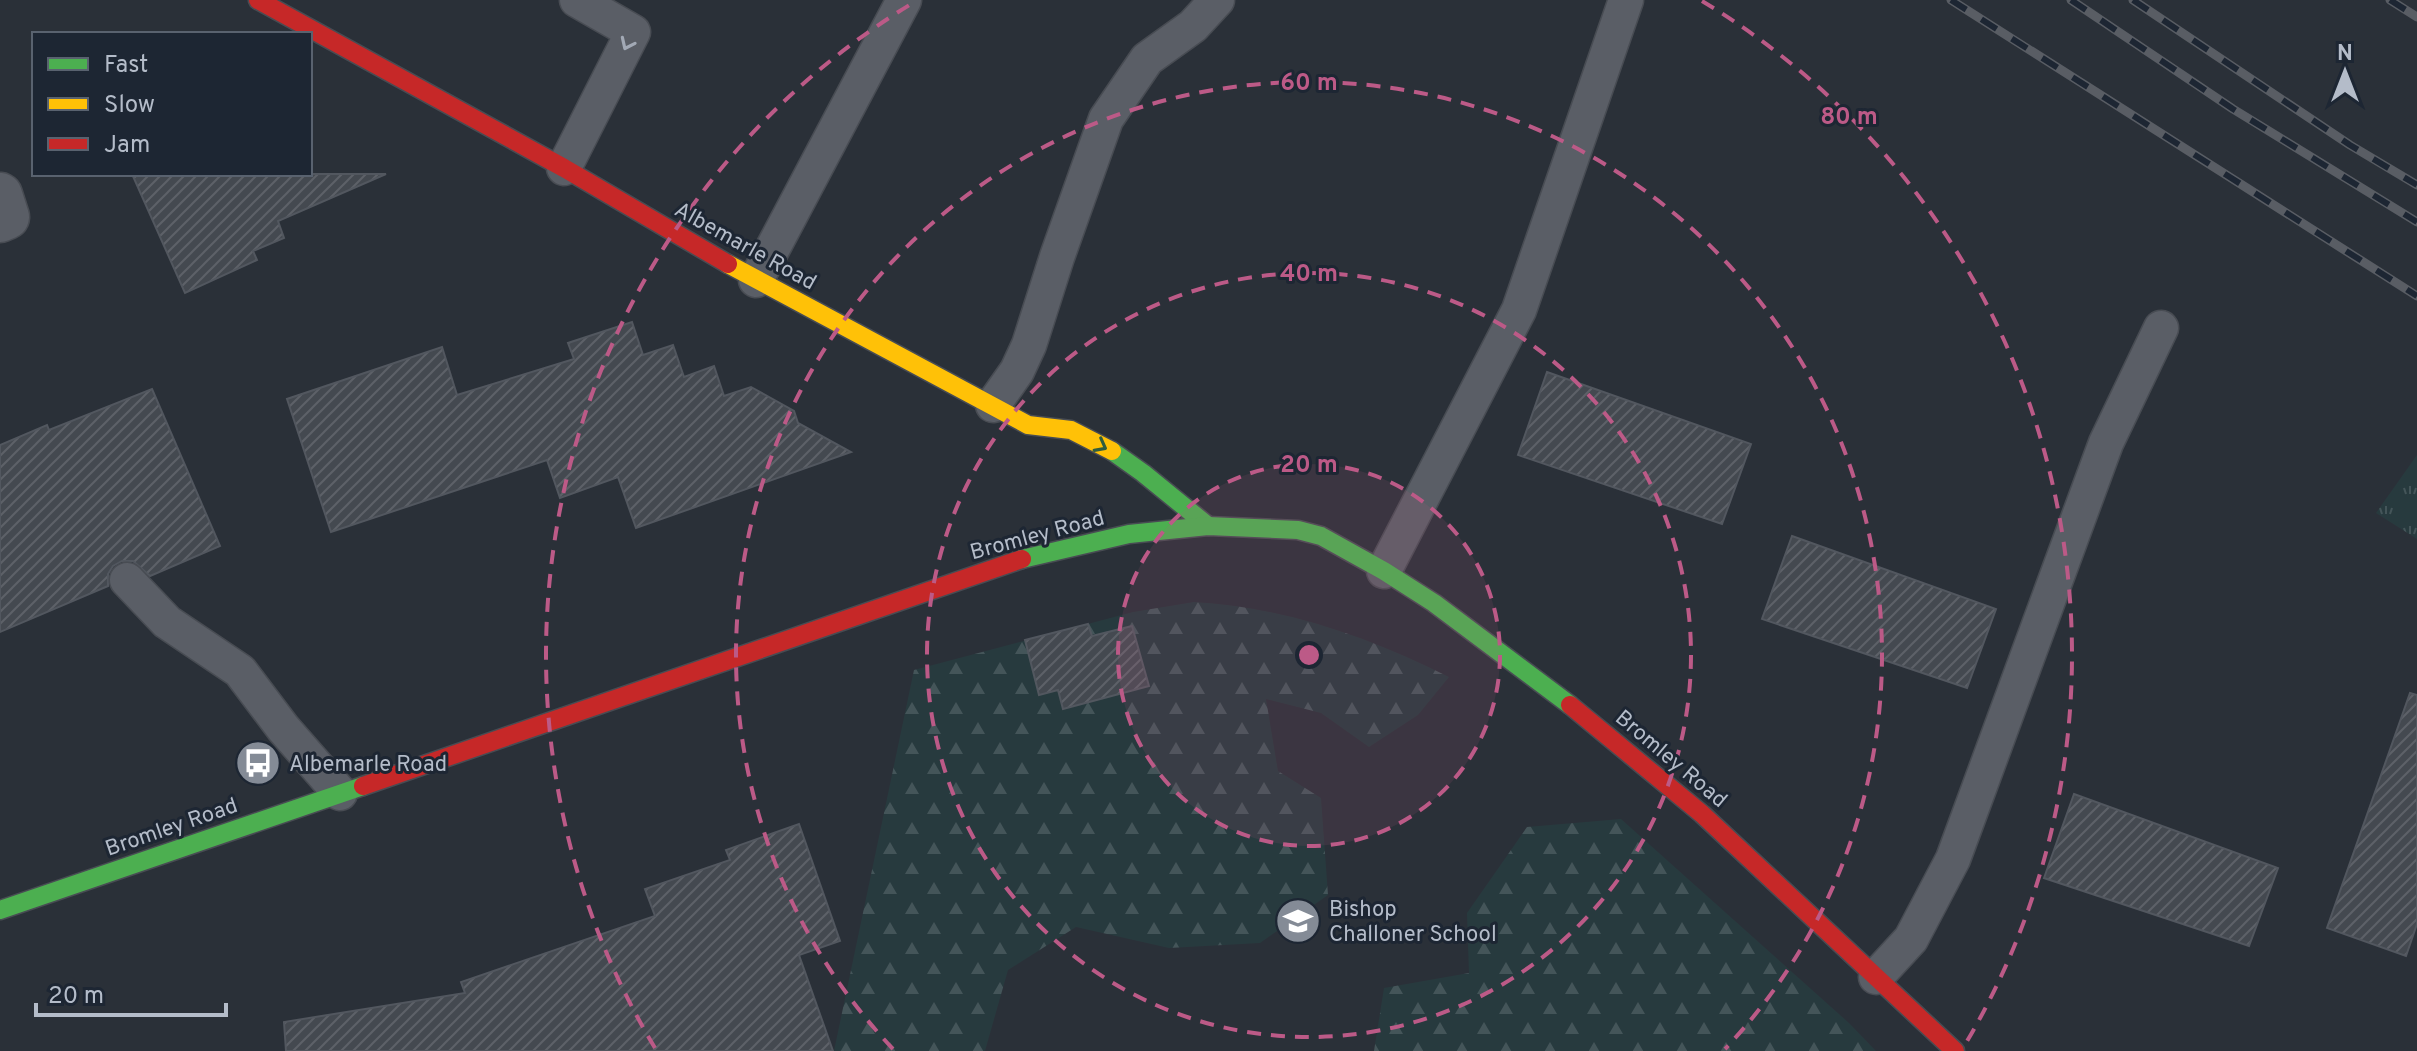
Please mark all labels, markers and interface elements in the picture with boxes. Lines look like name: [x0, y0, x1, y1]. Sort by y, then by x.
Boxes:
legend: [32, 32, 312, 176]
north arrow: [2305, 32, 2385, 112]
one-way arrow: [621, 36, 637, 50]
text: N: [2337, 41, 2353, 68]
text: Fast: [104, 51, 148, 81]
text: 60 m: [1280, 69, 1338, 99]
text: Slow: [104, 91, 155, 121]
text: 80 m: [1820, 103, 1878, 133]
text: Jam: [104, 131, 150, 161]
street label: Albemarle Road: [669, 197, 821, 297]
text: 40 m: [1280, 260, 1338, 290]
one-way arrow: [1093, 437, 1108, 452]
text: 20 m: [1280, 451, 1338, 481]
street label: Bromley Road: [967, 505, 1108, 567]
centre of rings: [1295, 641, 1323, 669]
street label: Bromley Road: [1609, 705, 1732, 815]
bus stop icon: Albemarle Road: [234, 739, 282, 787]
place label: Albemarle Road: [289, 752, 447, 779]
street label: Bromley Road: [102, 793, 242, 864]
school or university icon: Bishop Challoner School: [1274, 897, 1322, 945]
place label: Bishop Challoner School: [1329, 897, 1497, 949]
scale bar: [36, 967, 226, 1017]
text: 20 m: [48, 982, 104, 1012]

